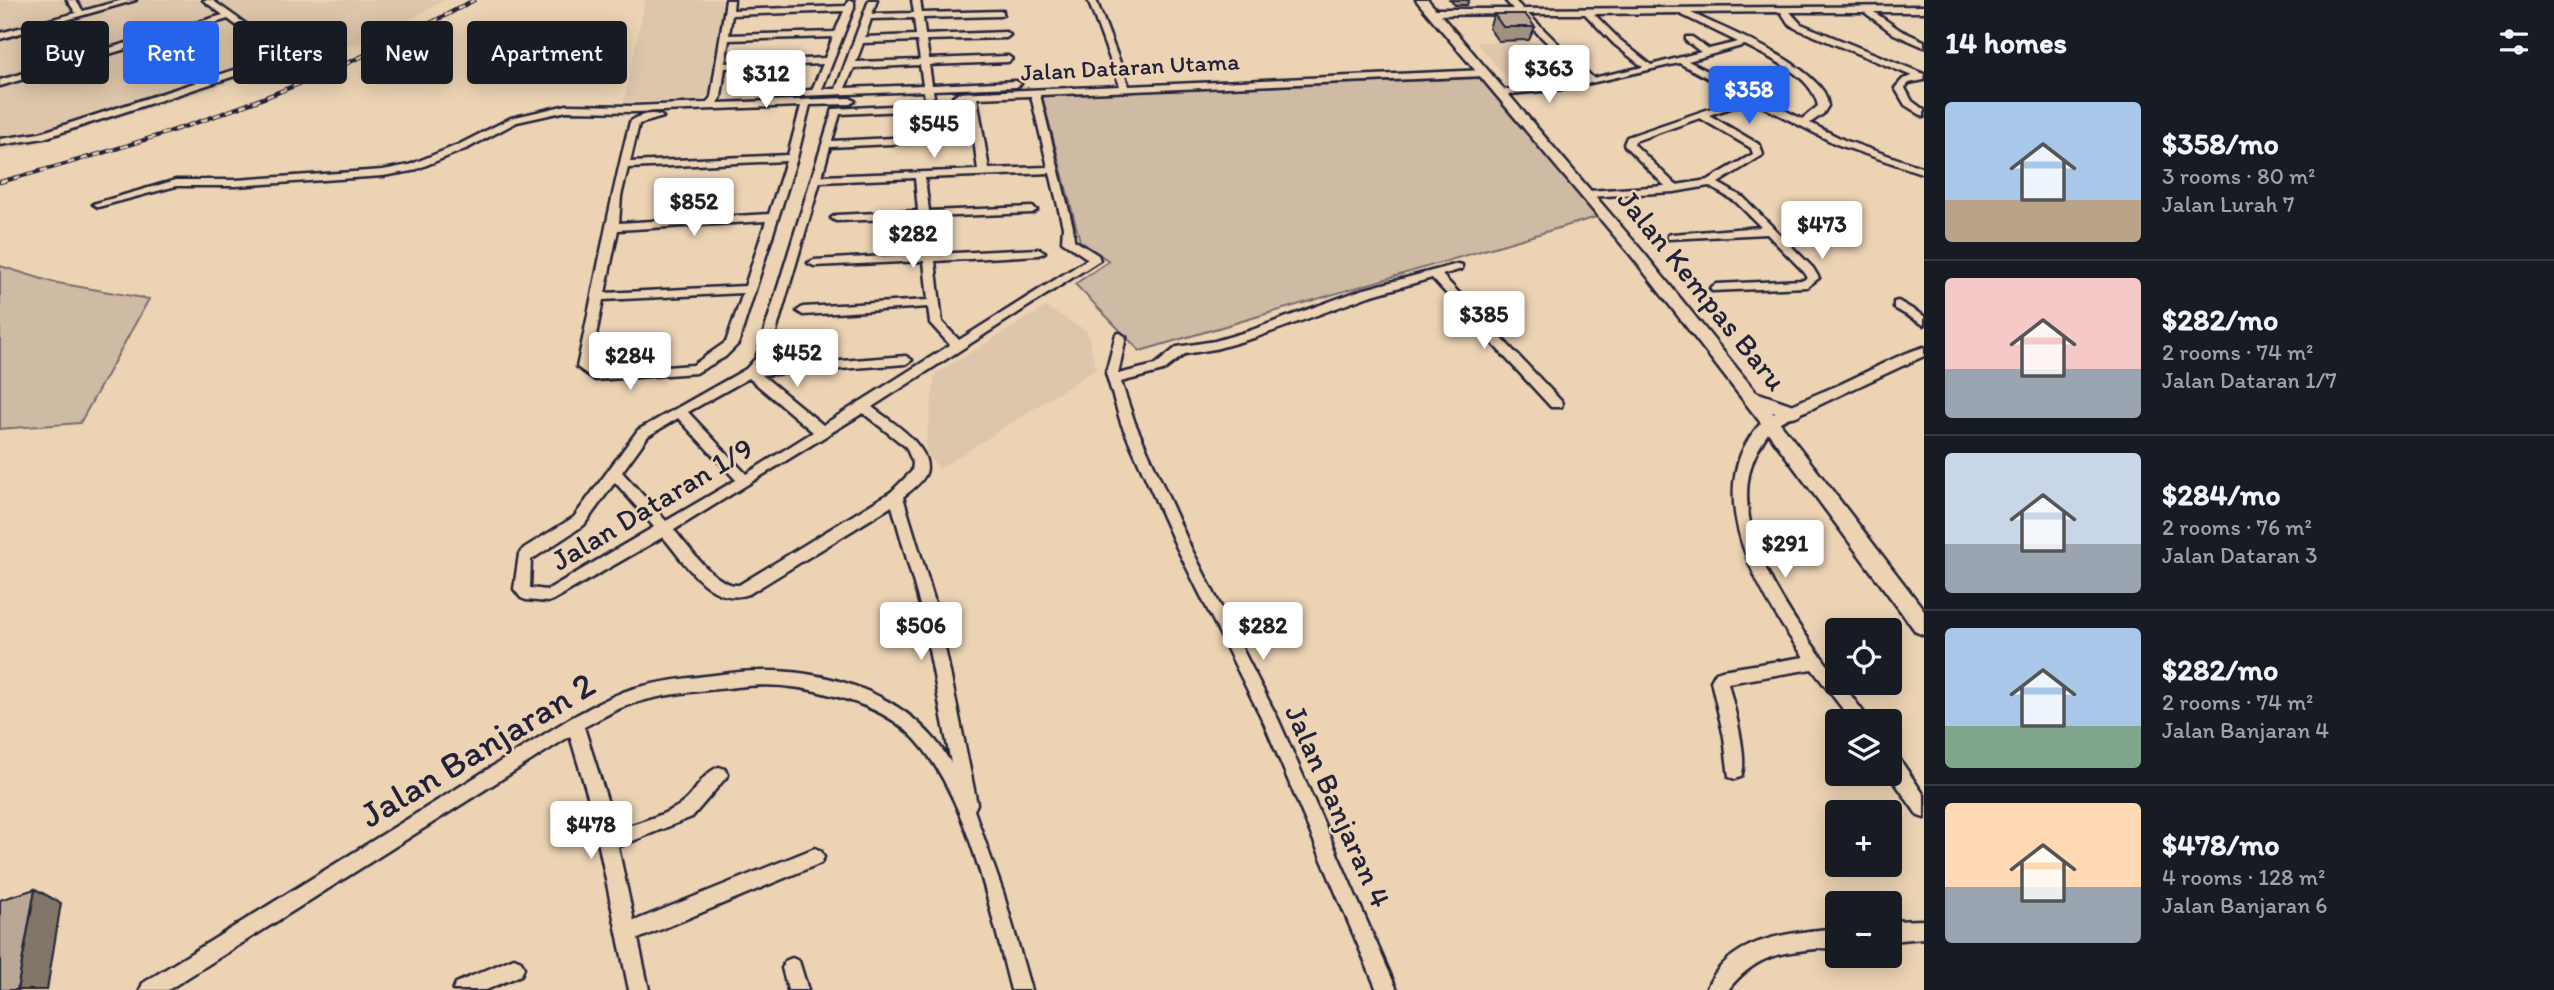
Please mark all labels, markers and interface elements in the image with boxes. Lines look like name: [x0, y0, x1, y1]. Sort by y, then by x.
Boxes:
chip: Buy: [21, 21, 109, 84]
chip: Rent: [123, 21, 219, 84]
chip: Filters: [233, 21, 347, 84]
chip: New: [361, 21, 453, 84]
chip: Apartment: [467, 21, 627, 84]
icon: filters: [2495, 23, 2533, 61]
text: 14 homes: [1945, 24, 2067, 61]
street label: Jalan Dataran Utama: [1020, 46, 1241, 87]
pin: $363: [1508, 46, 1590, 105]
pin: $312: [725, 50, 807, 110]
text: $363: [1525, 54, 1573, 82]
text: $312: [743, 59, 789, 87]
pin: $358: [1708, 66, 1790, 126]
text: $358: [1725, 75, 1773, 103]
pin: $545: [893, 100, 975, 160]
text: $545: [909, 109, 959, 137]
text: $358/mo: [2162, 125, 2279, 162]
icon: home: [2001, 130, 2085, 214]
text: 3 rooms · 80 m²: [2162, 162, 2316, 190]
pin: $852: [653, 178, 735, 238]
street label: Jalan Kempas Baru: [1610, 181, 1795, 398]
text: $852: [670, 187, 718, 215]
text: Jalan Lurah 7: [2162, 190, 2294, 218]
pin: $473: [1781, 202, 1863, 261]
pin: $282: [872, 210, 954, 270]
text: $473: [1797, 210, 1847, 238]
text: $282: [889, 219, 937, 247]
pin: $385: [1443, 292, 1525, 351]
text: $385: [1460, 300, 1508, 328]
text: $282/mo: [2162, 301, 2278, 338]
icon: home: [2001, 306, 2085, 390]
pin: $452: [756, 330, 838, 389]
pin: $284: [589, 332, 671, 392]
text: $452: [772, 338, 822, 366]
text: 2 rooms · 74 m²: [2162, 338, 2314, 366]
text: $284: [605, 341, 655, 369]
text: Jalan Dataran 1/7: [2162, 366, 2337, 394]
street label: Jalan Dataran 1/9: [544, 429, 759, 578]
text: $284/mo: [2162, 476, 2281, 513]
icon: home: [2001, 481, 2085, 565]
text: 2 rooms · 76 m²: [2162, 513, 2312, 541]
pin: $291: [1744, 520, 1826, 580]
text: $291: [1762, 529, 1808, 557]
text: Jalan Dataran 3: [2162, 541, 2318, 569]
pin: $506: [880, 602, 962, 662]
pin: $282: [1222, 602, 1304, 662]
text: $506: [896, 611, 946, 639]
text: $282: [1239, 611, 1287, 639]
map controls: [1825, 618, 1902, 968]
button: locate: [1825, 618, 1902, 695]
text: $282/mo: [2162, 651, 2278, 688]
icon: home: [2001, 656, 2085, 740]
street label: Jalan Banjaran 2: [352, 662, 602, 836]
text: 2 rooms · 74 m²: [2162, 688, 2314, 716]
street label: Jalan Banjaran 4: [1277, 699, 1400, 913]
button: layers: [1825, 709, 1902, 786]
text: Jalan Banjaran 4: [2162, 716, 2329, 744]
button: +: [1825, 800, 1902, 877]
pin: $478: [550, 802, 632, 861]
text: $478: [566, 810, 616, 838]
text: $478/mo: [2162, 826, 2280, 863]
icon: home: [2001, 831, 2085, 915]
text: 4 rooms · 128 m²: [2162, 863, 2325, 891]
button: −: [1825, 891, 1902, 968]
text: Jalan Banjaran 6: [2162, 891, 2328, 919]

